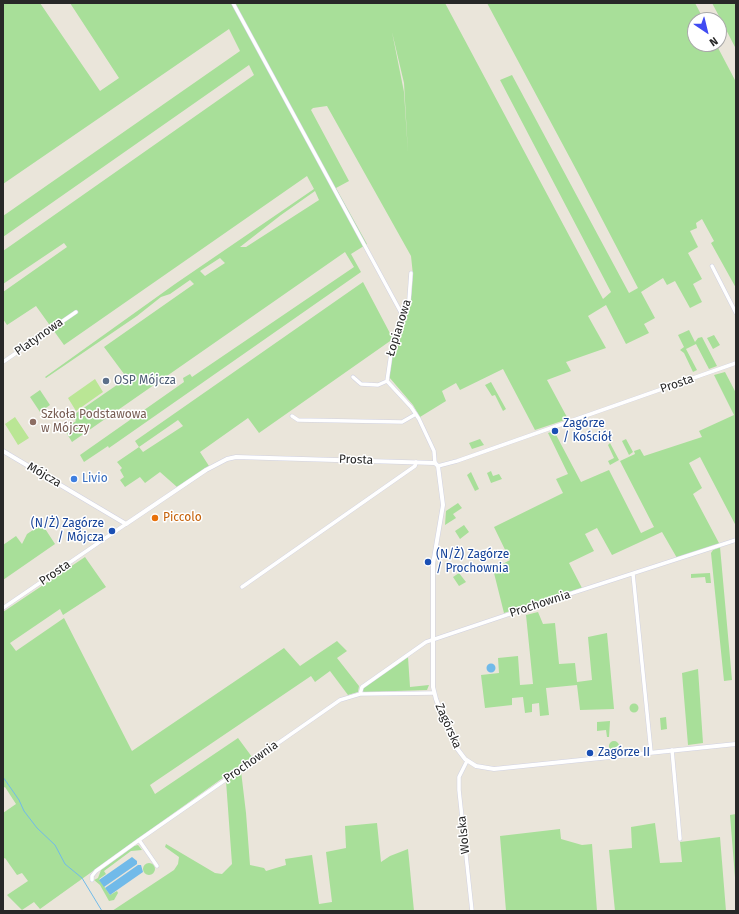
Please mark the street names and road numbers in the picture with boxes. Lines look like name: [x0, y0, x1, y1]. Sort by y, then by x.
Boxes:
street label: Łopianowa: [383, 298, 415, 358]
street label: Platynowa: [12, 315, 66, 359]
street label: Prosta: [658, 372, 696, 396]
street label: Prosta: [339, 452, 373, 468]
street label: Mójcza: [24, 460, 64, 490]
street label: Prosta: [37, 557, 73, 589]
street label: Prochownia: [508, 587, 572, 621]
street label: Zagórska: [432, 701, 464, 751]
street label: Prochownia: [221, 738, 281, 786]
street label: Wolska: [455, 815, 473, 855]

